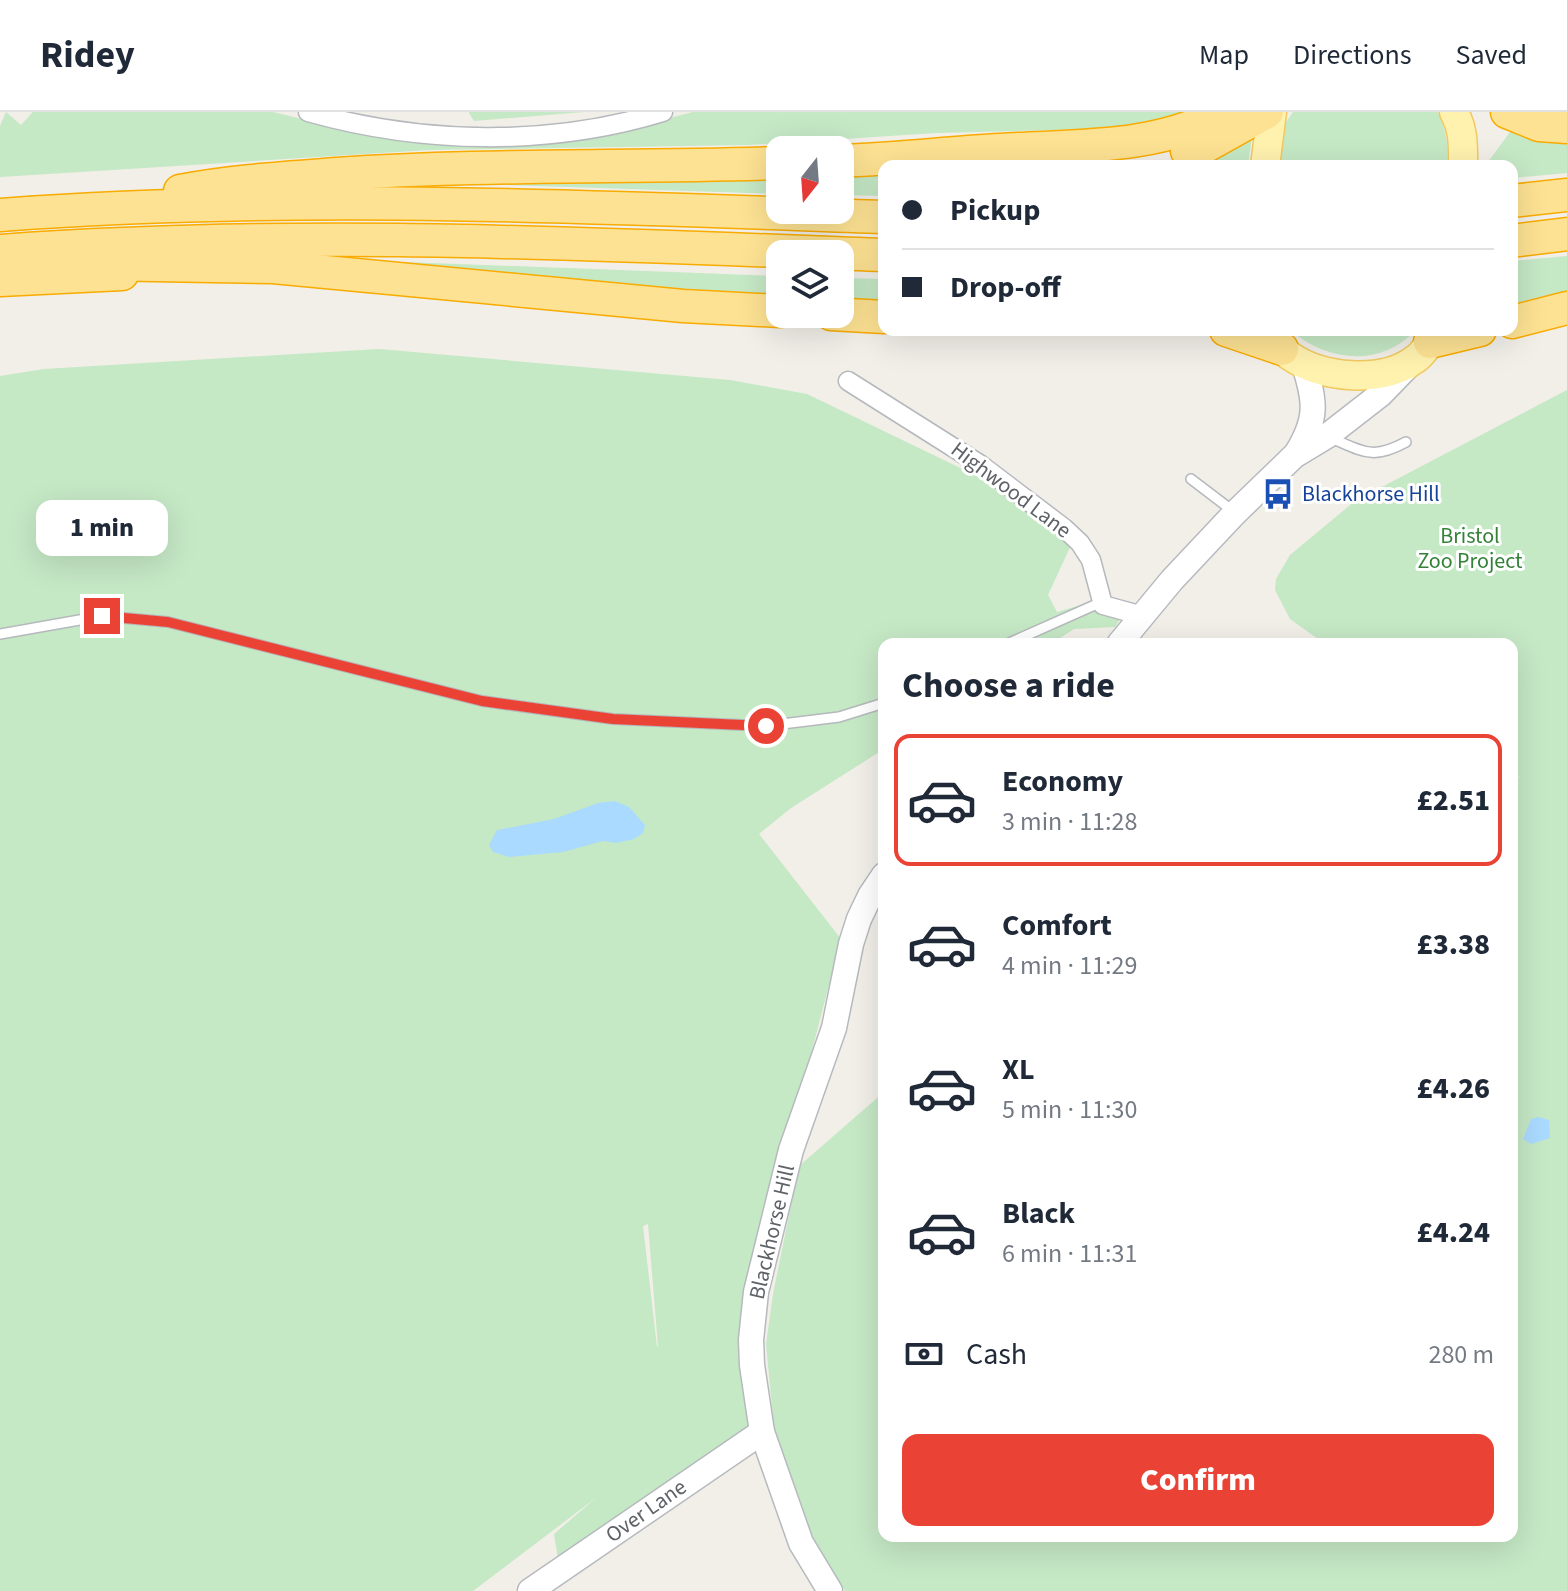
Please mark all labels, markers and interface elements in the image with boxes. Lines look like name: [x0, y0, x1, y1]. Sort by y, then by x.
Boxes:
text: Ridey: [40, 28, 135, 82]
text: Map: [1199, 35, 1249, 75]
text: Directions: [1293, 35, 1412, 75]
text: Saved: [1456, 35, 1527, 75]
north arrow: [766, 136, 854, 224]
map controls: [766, 136, 854, 328]
text: Pickup: [950, 189, 1040, 232]
button: layers: [766, 240, 854, 328]
text: Drop-off: [950, 266, 1061, 309]
street label: Highwood Lane: [944, 434, 1078, 546]
bus stop icon: Blackhorse Hill: [1261, 477, 1295, 511]
place label: Blackhorse Hill: [1302, 478, 1440, 510]
callout: 1 min: [36, 500, 168, 556]
text: 1 min: [70, 509, 134, 546]
park label: Bristol Zoo Project: [1417, 520, 1523, 577]
route end: [84, 598, 120, 634]
text: Choose a ride: [902, 660, 1115, 711]
route start: [748, 708, 784, 744]
text: Economy: [1002, 760, 1123, 803]
icon: car: [906, 764, 978, 836]
text: £2.51: [1417, 779, 1490, 822]
text: 3 min · 11:28: [1002, 803, 1137, 840]
text: Comfort: [1002, 904, 1112, 947]
icon: car: [906, 908, 978, 980]
text: £3.38: [1417, 923, 1490, 966]
text: 4 min · 11:29: [1002, 947, 1137, 984]
text: XL: [1002, 1048, 1035, 1091]
icon: car: [906, 1052, 978, 1124]
text: £4.26: [1417, 1067, 1490, 1110]
text: 5 min · 11:30: [1002, 1091, 1137, 1128]
street label: Blackhorse Hill: [741, 1161, 803, 1303]
text: Black: [1002, 1192, 1075, 1235]
icon: car: [906, 1196, 978, 1268]
text: £4.24: [1417, 1211, 1490, 1254]
text: 6 min · 11:31: [1002, 1235, 1137, 1272]
icon: cash: [902, 1332, 946, 1376]
text: Cash: [966, 1333, 1027, 1376]
text: 280 m: [1428, 1336, 1494, 1373]
button: Confirm: [902, 1434, 1494, 1526]
street label: Over Lane: [599, 1471, 693, 1551]

